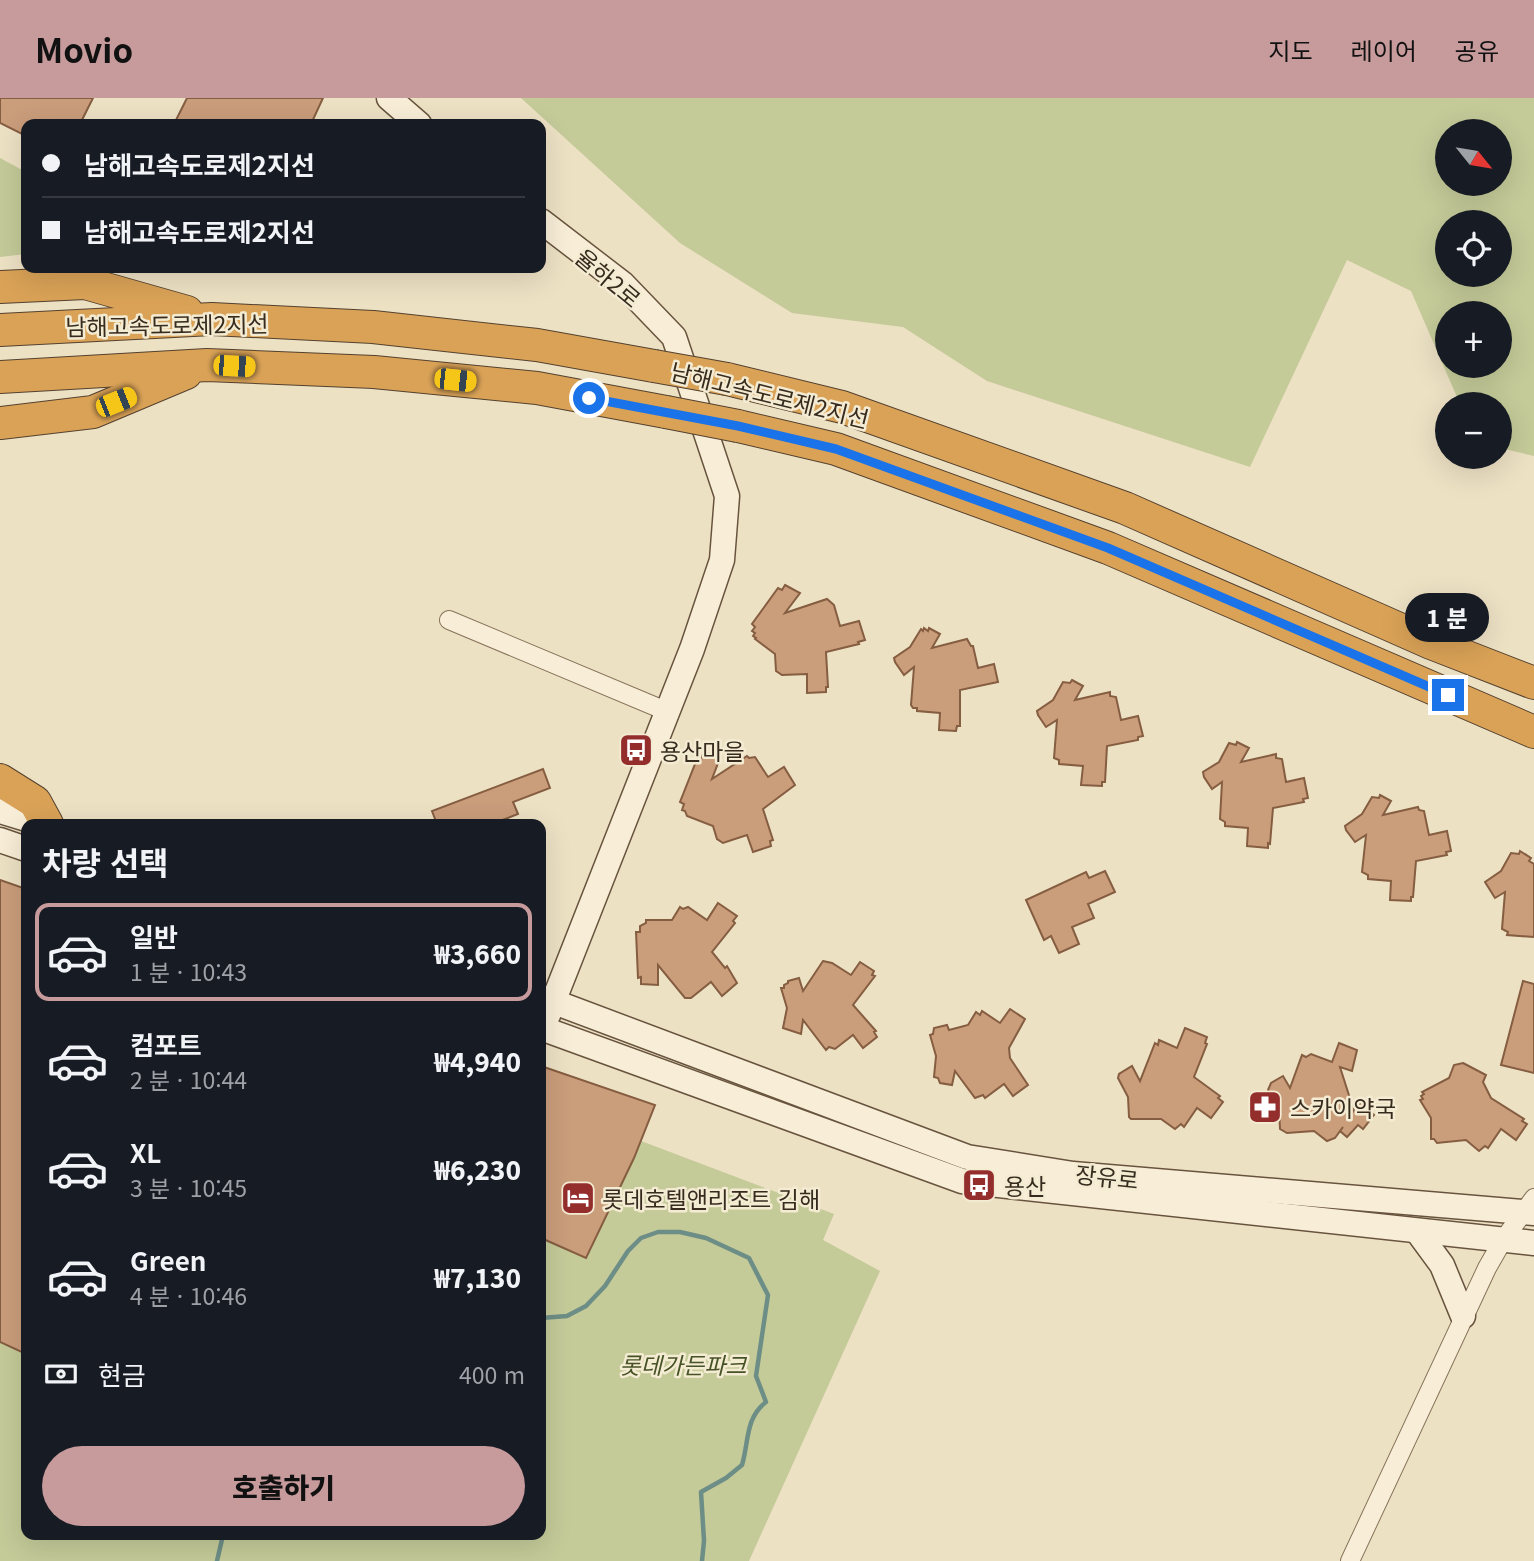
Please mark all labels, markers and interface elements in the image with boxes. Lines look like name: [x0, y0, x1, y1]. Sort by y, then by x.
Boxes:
text: Movio: [35, 25, 133, 73]
text: 지도: [1268, 32, 1313, 67]
text: 레이어: [1351, 32, 1417, 67]
text: 공유: [1455, 32, 1499, 67]
north arrow: [1435, 119, 1512, 196]
map controls: [1435, 119, 1512, 469]
text: 남해고속도로제2지선: [84, 145, 315, 182]
button: locate: [1435, 210, 1512, 287]
text: 남해고속도로제2지선: [84, 212, 315, 249]
street label: 율하2로: [569, 239, 649, 315]
button: +: [1435, 301, 1512, 378]
street label: 남해고속도로제2지선: [65, 305, 269, 343]
street label: 남해고속도로제2지선: [667, 353, 873, 435]
car: [213, 354, 256, 378]
car: [434, 367, 477, 393]
route start: [573, 382, 605, 414]
car: [93, 384, 140, 420]
button: −: [1435, 392, 1512, 469]
callout: 1 분: [1406, 594, 1490, 642]
text: 1 분: [1426, 600, 1468, 634]
route end: [1432, 679, 1464, 711]
bus stop icon: 용산마을: [617, 731, 655, 769]
place label: 용산마을: [660, 733, 745, 767]
text: 차량 선택: [42, 838, 169, 884]
text: 일반: [130, 917, 178, 954]
icon: car: [46, 921, 109, 984]
text: ₩3,660: [434, 934, 521, 971]
text: 1 분 · 10:43: [130, 954, 247, 988]
text: 컴포트: [130, 1025, 202, 1062]
icon: car: [46, 1029, 109, 1092]
text: ₩4,940: [434, 1042, 521, 1079]
text: 2 분 · 10:44: [130, 1062, 247, 1096]
pharmacy icon: 스카이약국: [1246, 1088, 1284, 1126]
place label: 스카이약국: [1290, 1090, 1396, 1124]
text: XL: [130, 1133, 161, 1170]
icon: car: [46, 1137, 109, 1200]
text: ₩6,230: [434, 1150, 521, 1187]
street label: 장유로: [1074, 1156, 1140, 1196]
bus stop icon: 용산: [960, 1166, 998, 1204]
place label: 용산: [1004, 1168, 1046, 1202]
text: 3 분 · 10:45: [130, 1170, 247, 1204]
hotel icon: 롯데호텔앤리조트 김해: [559, 1179, 597, 1217]
place label: 롯데호텔앤리조트 김해: [602, 1181, 820, 1215]
text: Green: [130, 1241, 206, 1278]
icon: car: [46, 1245, 109, 1308]
text: ₩7,130: [434, 1258, 521, 1295]
text: 4 분 · 10:46: [130, 1278, 247, 1312]
park label: 롯데가든파크: [620, 1347, 747, 1381]
icon: cash: [42, 1355, 80, 1393]
text: 현금: [98, 1355, 146, 1392]
text: 400 m: [459, 1357, 525, 1391]
button: 호출하기: [42, 1446, 525, 1526]

